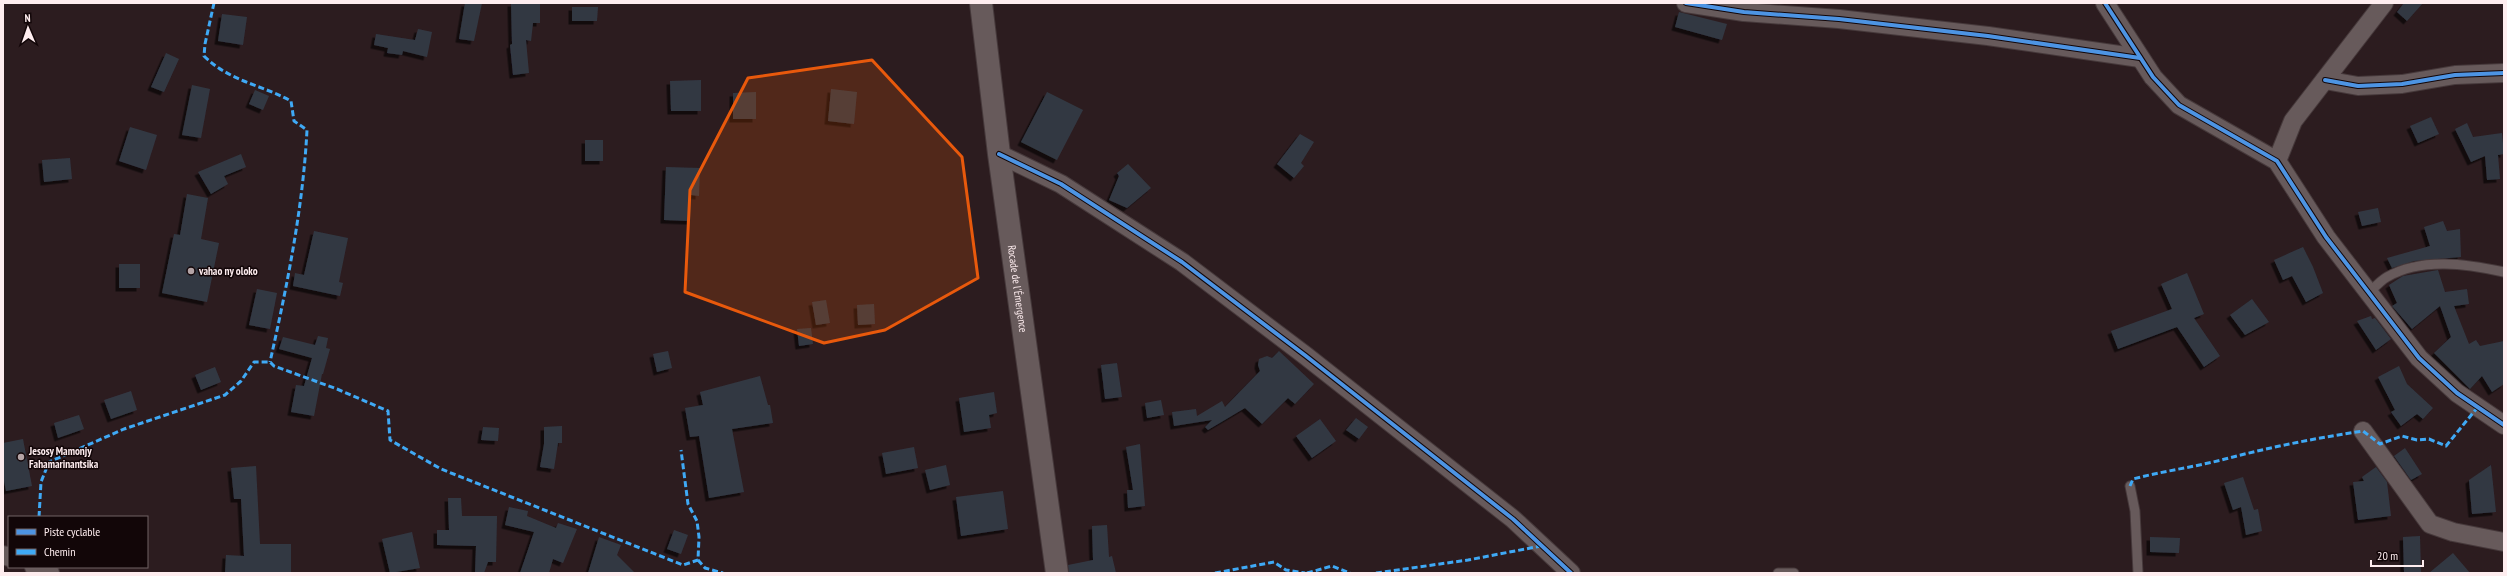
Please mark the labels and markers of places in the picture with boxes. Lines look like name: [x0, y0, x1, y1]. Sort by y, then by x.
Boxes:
place label: vahao ny oloko: [198, 264, 258, 278]
marker: vahao ny oloko: [186, 266, 196, 276]
place label: Jesosy Mamonjy Fahamarinantsika: [28, 444, 99, 471]
marker: Jesosy Mamonjy Fahamarinantsika: [16, 452, 26, 462]

